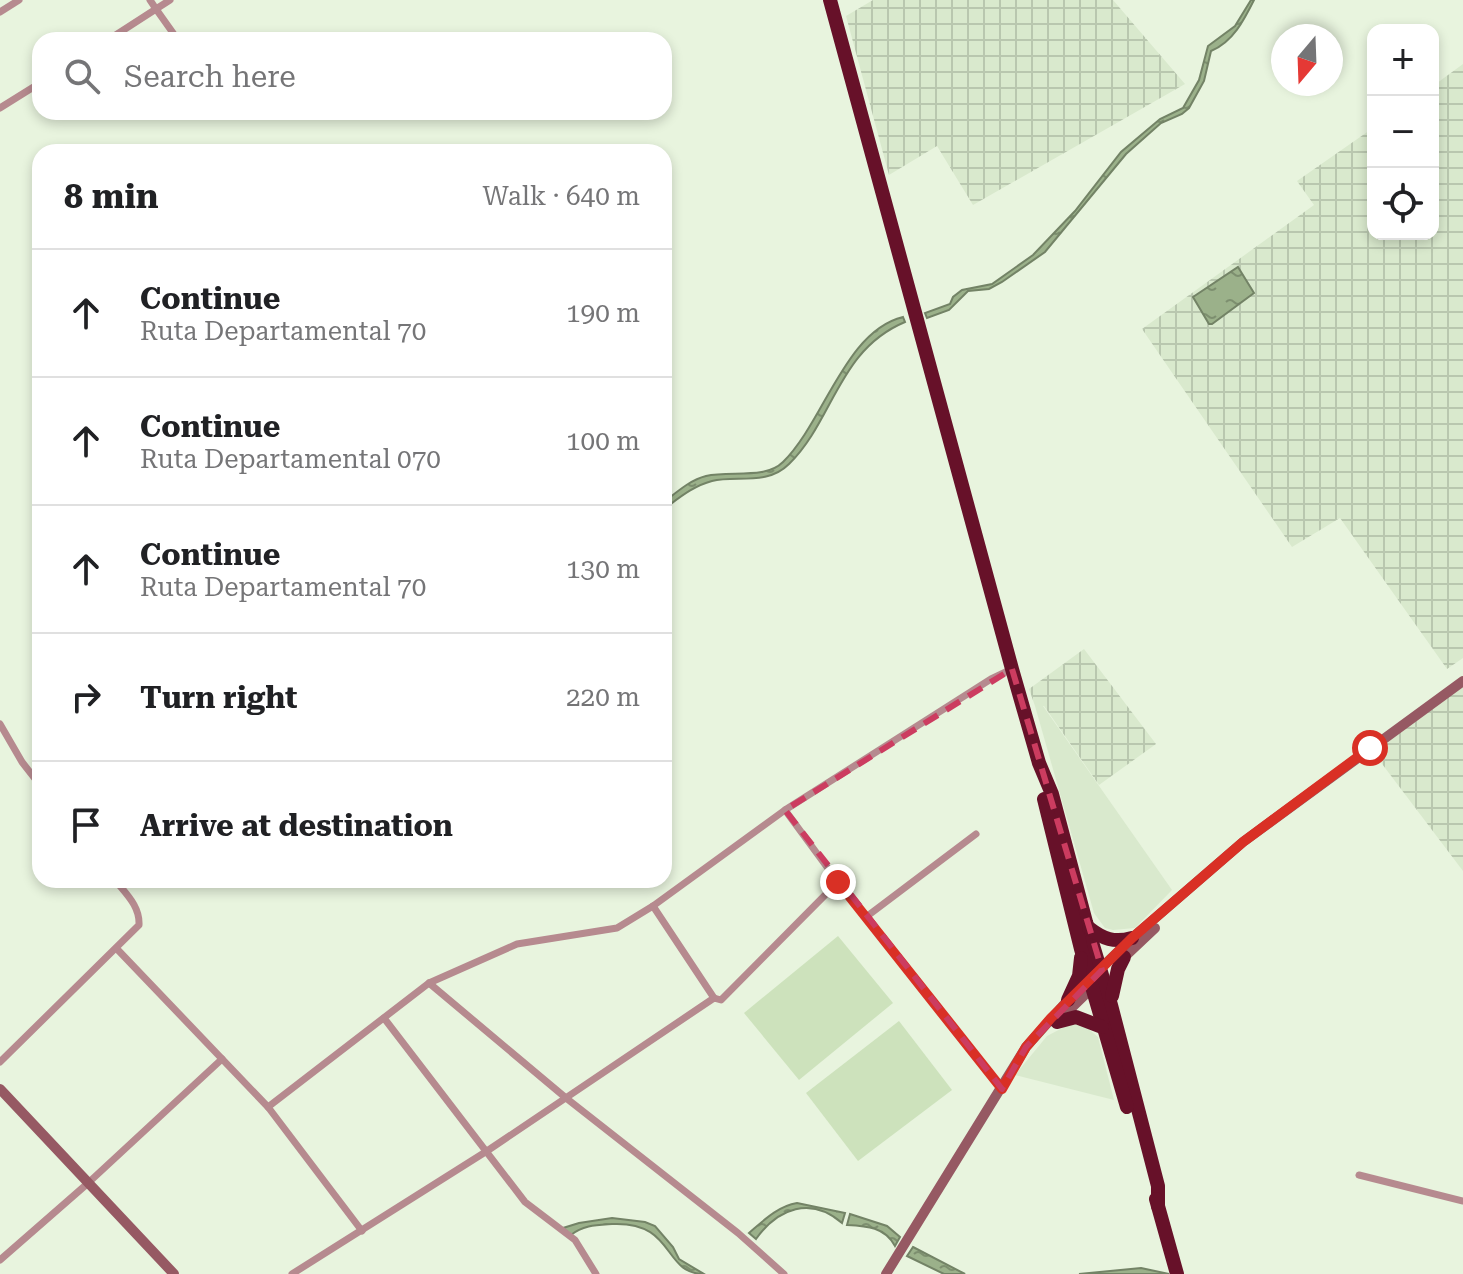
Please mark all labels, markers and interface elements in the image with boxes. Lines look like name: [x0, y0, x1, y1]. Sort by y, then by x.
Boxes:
north arrow: [1271, 24, 1343, 96]
map controls: [1367, 24, 1439, 240]
button: +: [1367, 24, 1439, 96]
search box: [32, 32, 672, 120]
icon: search: [60, 54, 104, 98]
text: Search here: [124, 59, 296, 94]
button: −: [1367, 96, 1439, 168]
button: locate: [1367, 168, 1439, 240]
text: 8 min: [64, 176, 159, 216]
text: Walk · 640 m: [482, 181, 640, 211]
text: Continue: [140, 281, 280, 316]
icon: ahead: [64, 291, 108, 335]
text: 190 m: [566, 298, 640, 328]
text: Ruta Departamental 70: [140, 316, 426, 346]
text: Continue: [140, 409, 280, 444]
icon: ahead: [64, 419, 108, 463]
text: 100 m: [566, 426, 640, 456]
text: Ruta Departamental 070: [140, 444, 441, 474]
text: Continue: [140, 537, 280, 572]
icon: ahead: [64, 547, 108, 591]
text: 130 m: [566, 554, 640, 584]
text: Ruta Departamental 70: [140, 572, 426, 602]
icon: right: [64, 675, 108, 719]
text: Turn right: [140, 680, 297, 715]
text: 220 m: [566, 682, 640, 712]
route start: [1352, 730, 1388, 766]
icon: arrive: [64, 803, 108, 847]
text: Arrive at destination: [140, 808, 453, 843]
route end: [820, 864, 856, 900]

